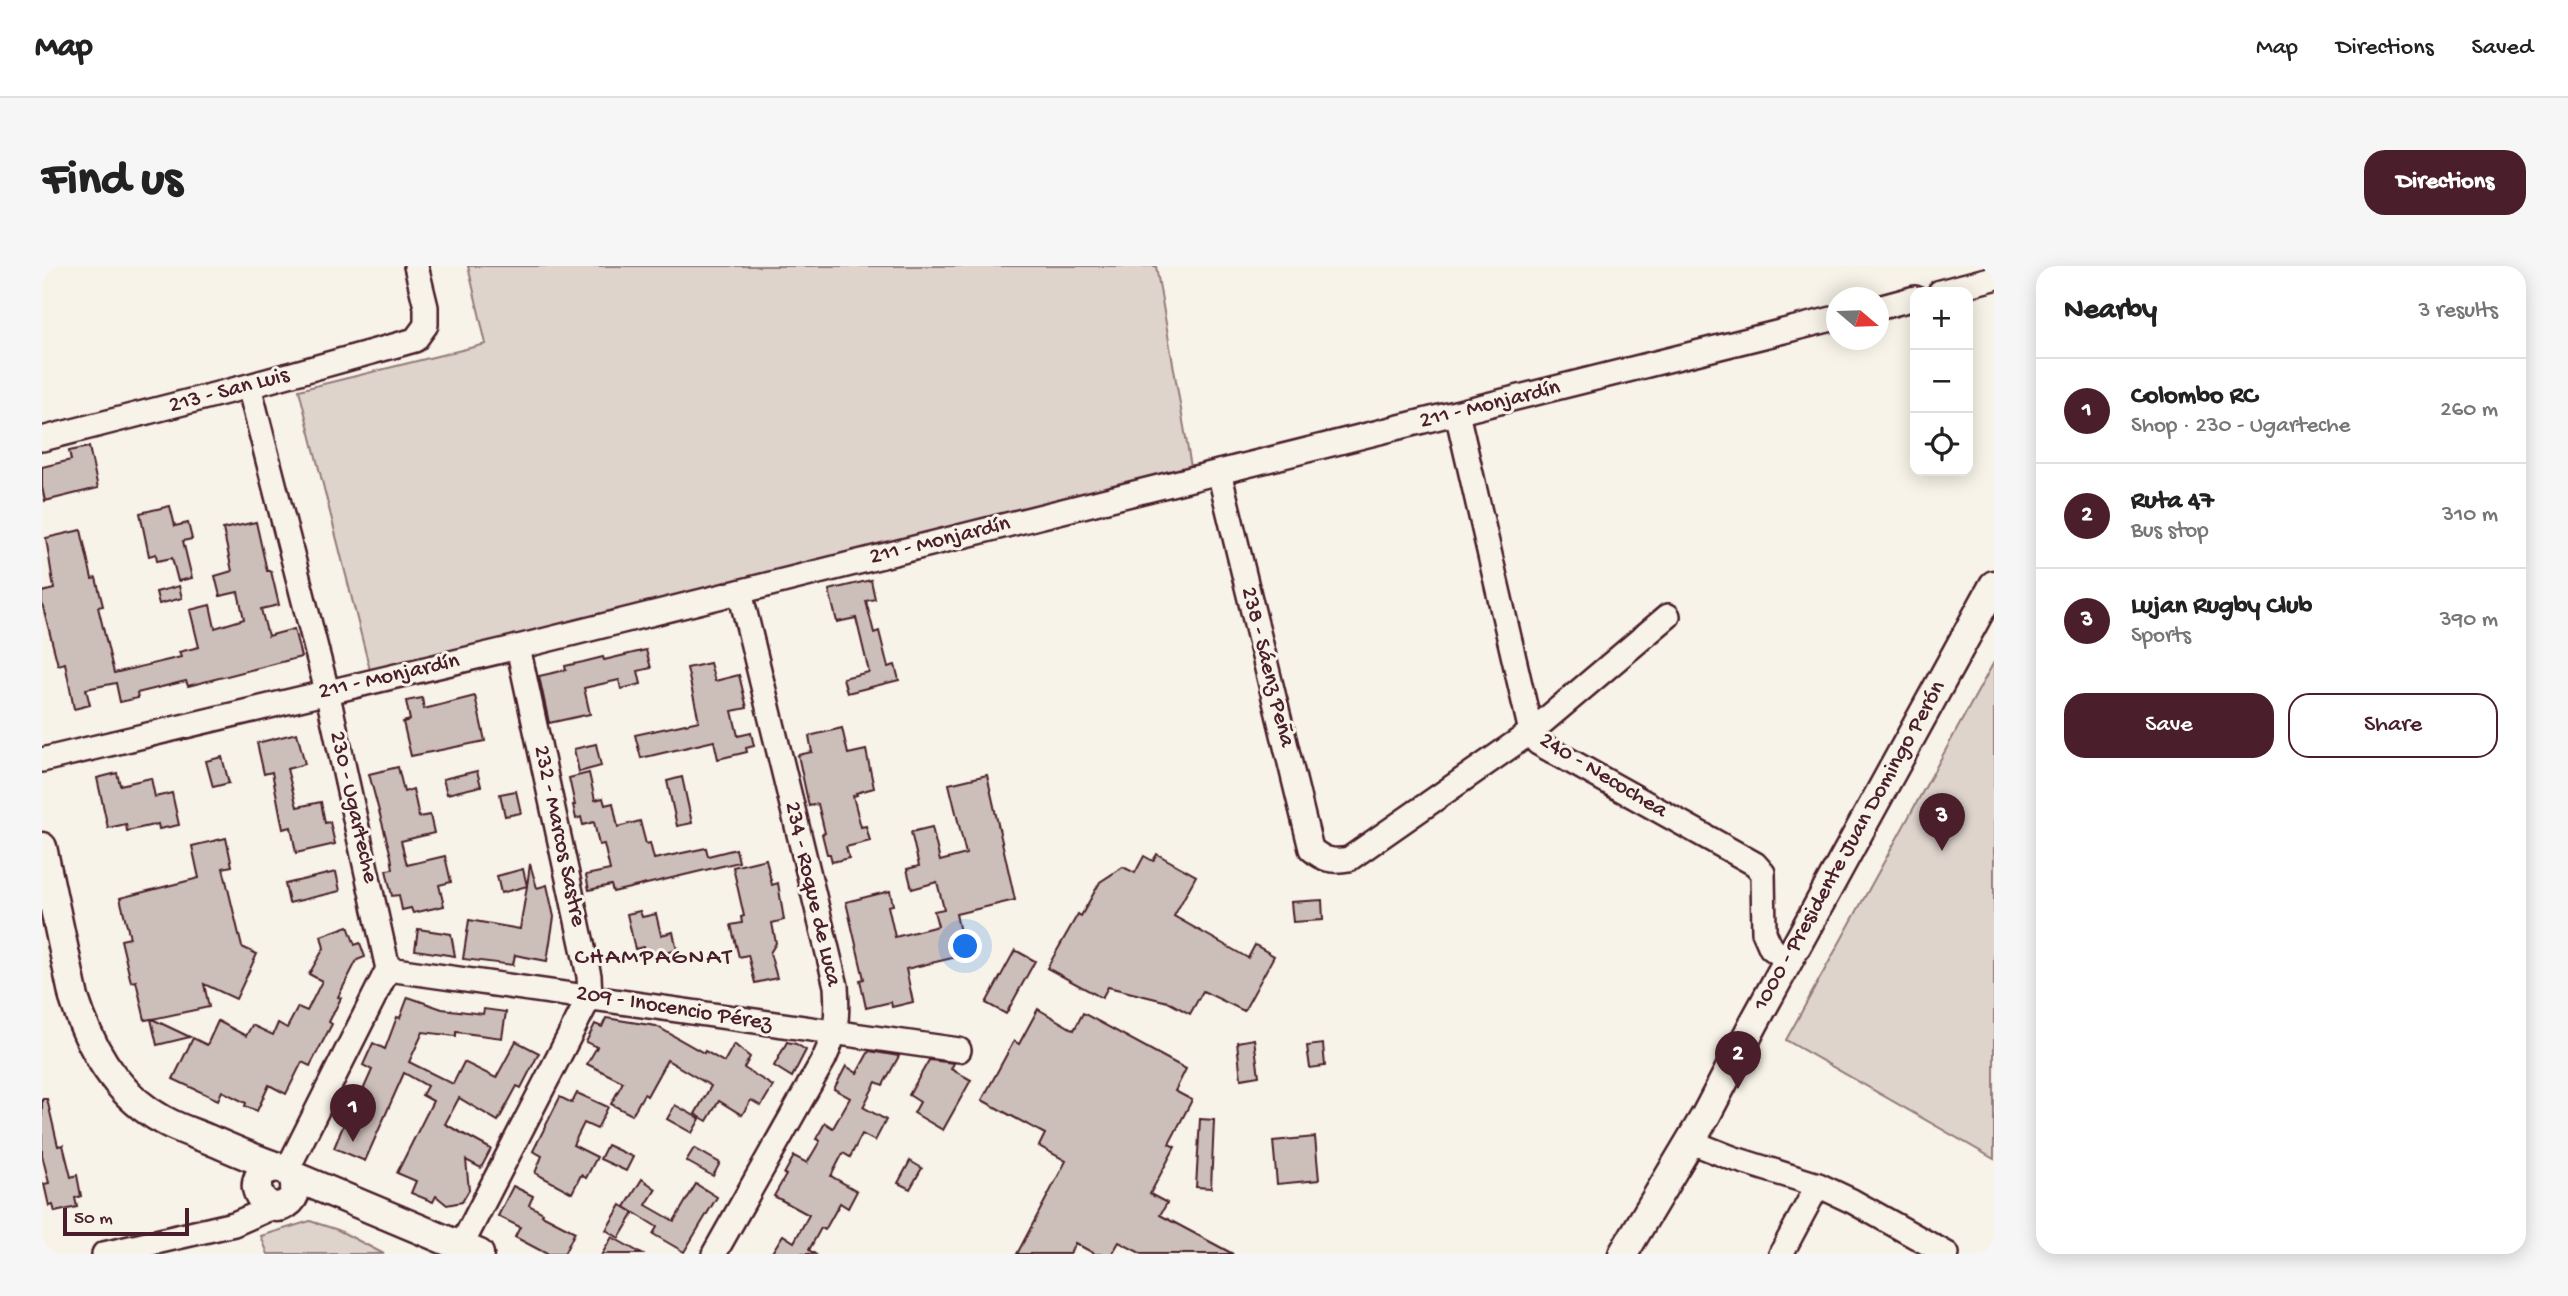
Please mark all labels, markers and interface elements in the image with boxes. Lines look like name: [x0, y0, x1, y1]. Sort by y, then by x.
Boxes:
text: Map: [35, 29, 92, 67]
text: Map: [2256, 34, 2298, 63]
text: Directions: [2336, 34, 2434, 63]
text: Saved: [2472, 34, 2533, 63]
button: Directions: [2364, 150, 2526, 215]
text: Find us: [42, 153, 182, 211]
north arrow: [1826, 287, 1889, 350]
map controls: [1910, 287, 1973, 476]
button: +: [1910, 287, 1973, 350]
text: Nearby: [2064, 294, 2157, 329]
text: 3 results: [2418, 298, 2498, 325]
button: −: [1910, 350, 1973, 413]
street label: 213 - San Luis: [166, 362, 292, 420]
street label: 211 - Monjardín: [1417, 374, 1563, 435]
text: Colombo RC: [2131, 382, 2257, 413]
text: 1: [2082, 397, 2092, 424]
text: 260 m: [2440, 397, 2498, 424]
button: locate: [1910, 413, 1973, 476]
text: Shop · 230 - Ugarteche: [2131, 413, 2350, 440]
text: Ruta 47: [2131, 487, 2214, 518]
text: 2: [2081, 502, 2093, 529]
text: 310 m: [2442, 502, 2498, 529]
street label: 211 - Monjardín: [867, 510, 1013, 571]
text: Bus stop: [2131, 518, 2209, 545]
street label: 238 - Sáenz Peña: [1234, 584, 1300, 751]
text: Lujan Rugby Club: [2131, 592, 2312, 623]
text: 3: [2081, 607, 2093, 634]
text: 390 m: [2440, 607, 2498, 634]
text: Sports: [2131, 623, 2191, 650]
street label: 211 - Monjardín: [316, 648, 462, 706]
street label: 1000 - Presidente Juan Domingo Perón: [1747, 676, 1952, 1017]
button: Save: [2064, 693, 2274, 758]
button: Share: [2288, 693, 2498, 758]
street label: 240 - Necochea: [1534, 727, 1673, 825]
street label: 230 - Ugarteche: [322, 728, 384, 887]
street label: 232 - Marcos Sastre: [527, 743, 592, 930]
pin: 3: [1919, 793, 1965, 851]
street label: 234 - Roque de Luca: [778, 799, 847, 990]
your location: [948, 929, 982, 963]
district label: CHAMPAGNAT: [574, 944, 734, 973]
street label: 209 - Inocencio Pérez: [574, 980, 775, 1038]
pin: 2: [1715, 1031, 1761, 1089]
pin: 1: [330, 1084, 376, 1142]
scale bar: [63, 1205, 189, 1237]
text: 50 m: [74, 1208, 113, 1231]

